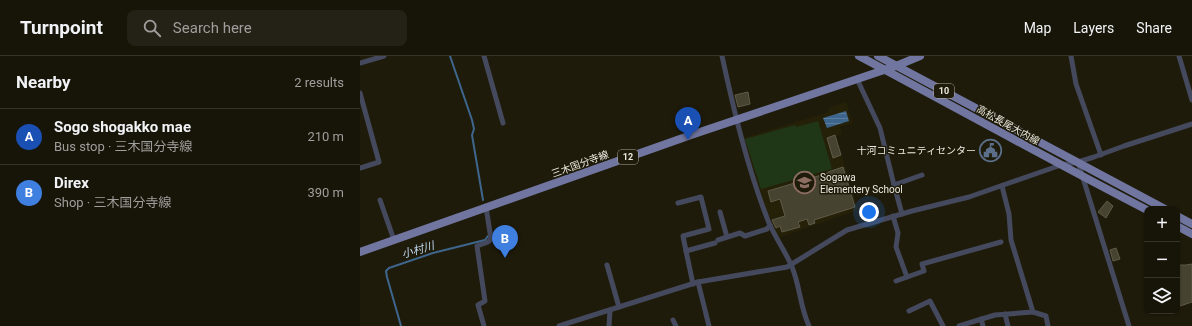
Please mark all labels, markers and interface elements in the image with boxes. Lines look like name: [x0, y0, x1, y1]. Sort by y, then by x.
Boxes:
search box: [127, 10, 407, 46]
text: Turnpoint: [20, 16, 103, 39]
icon: search: [141, 17, 163, 39]
text: Search here: [173, 19, 252, 37]
text: Map: [1024, 20, 1051, 36]
text: Layers: [1073, 20, 1114, 36]
text: Share: [1136, 20, 1172, 36]
text: Nearby: [16, 72, 71, 92]
text: 2 results: [294, 75, 344, 90]
road number: 10: [934, 84, 954, 98]
street label: 高松長尾大内線: [975, 103, 1041, 147]
pin: A: [675, 107, 701, 140]
text: Sogo shogakko mae: [54, 118, 191, 136]
text: A: [25, 129, 33, 144]
text: 210 m: [307, 129, 344, 144]
public building icon: 十河コミュニティセンター: [978, 137, 1004, 163]
text: Bus stop · 三木国分寺線: [54, 139, 193, 154]
place label: 十河コミュニティセンター: [857, 145, 976, 156]
street label: 三木国分寺線: [550, 149, 610, 179]
road number: 12: [618, 150, 638, 164]
school or university icon: Sogawa Elementery School: [791, 170, 817, 196]
place label: Sogawa Elementery School: [820, 172, 903, 195]
text: Direx: [54, 174, 89, 192]
text: B: [25, 185, 33, 200]
text: 390 m: [307, 185, 344, 200]
text: Shop · 三木国分寺線: [54, 195, 171, 210]
your location: [859, 202, 879, 222]
map controls: [1144, 206, 1180, 314]
button: +: [1144, 206, 1180, 242]
pin: B: [492, 225, 518, 258]
water label: 小村川: [400, 239, 437, 261]
button: −: [1144, 242, 1180, 278]
button: layers: [1144, 278, 1180, 314]

